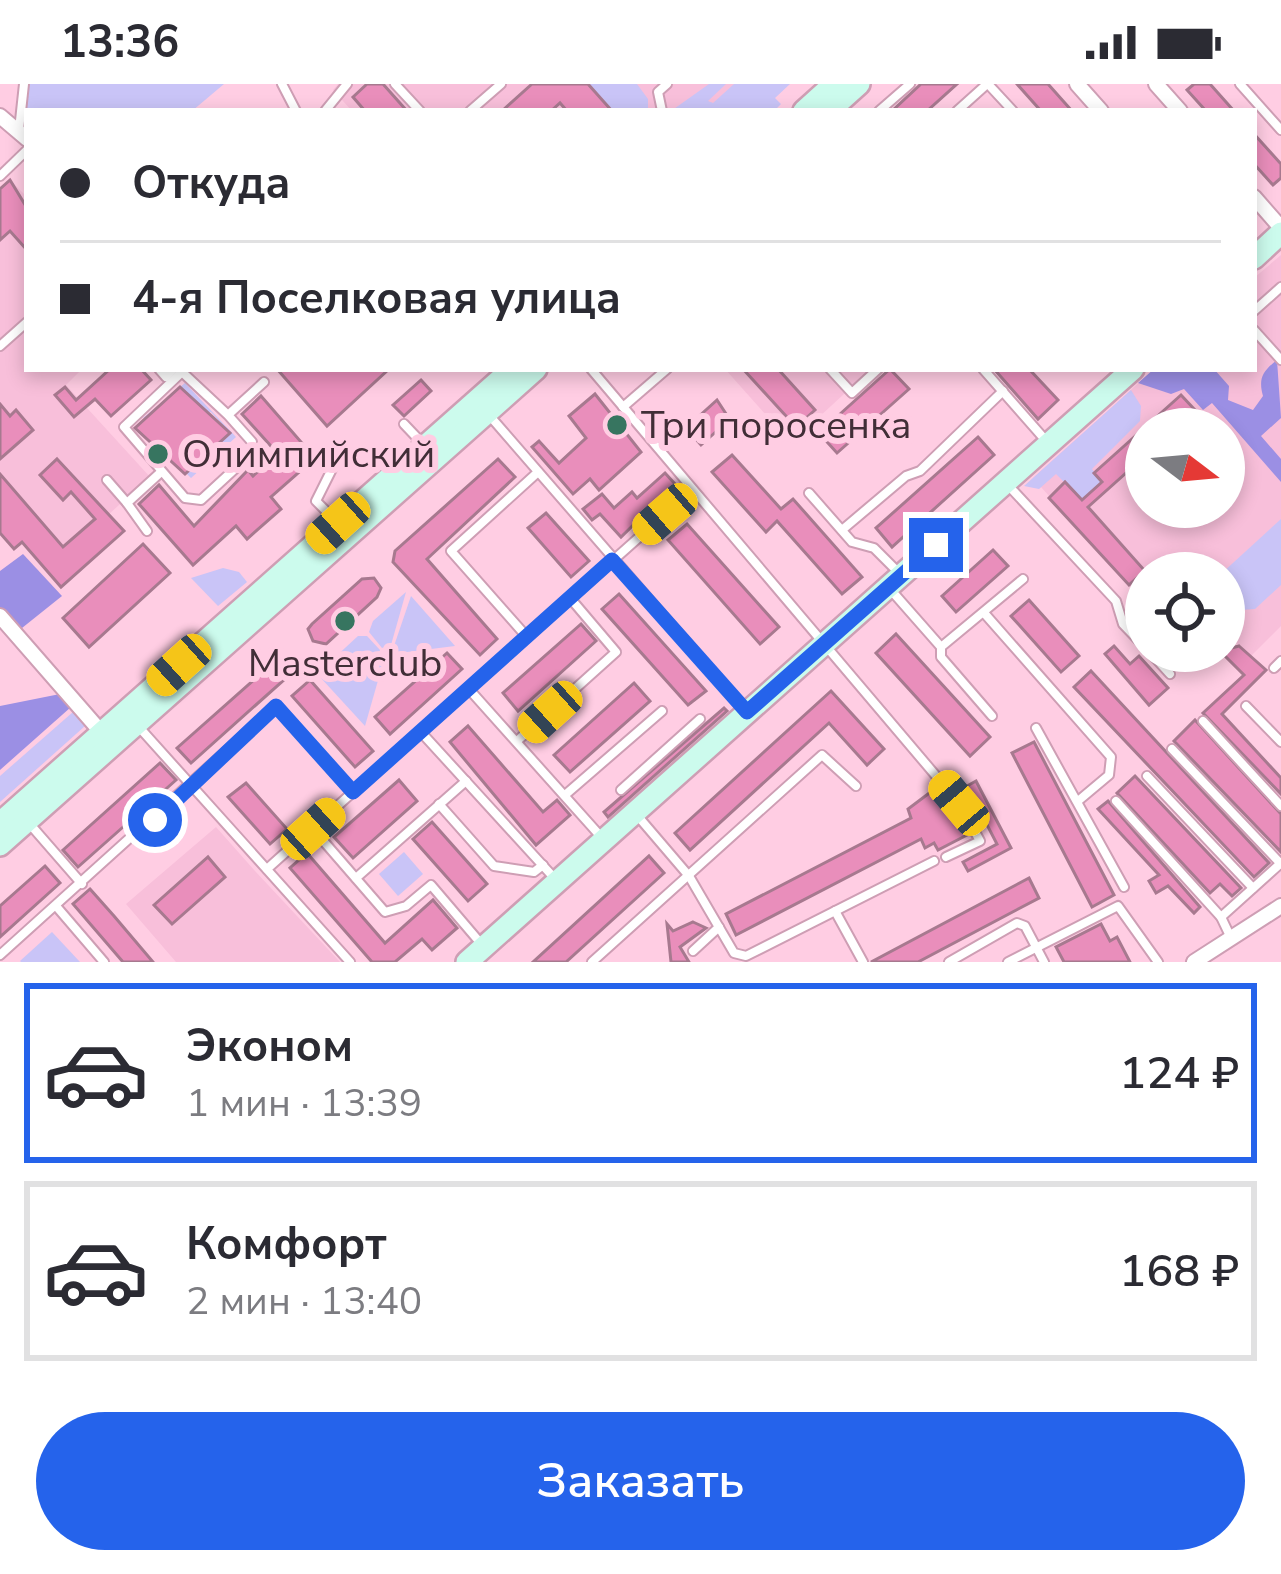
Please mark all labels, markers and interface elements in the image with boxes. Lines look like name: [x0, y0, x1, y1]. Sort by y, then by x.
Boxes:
text: 13:36: [60, 12, 179, 73]
text: Откуда: [132, 153, 290, 214]
text: 4-я Поселковая улица: [132, 268, 621, 329]
place label: Три поросенка: [641, 399, 912, 452]
north arrow: [1125, 408, 1245, 528]
map controls: [1125, 408, 1245, 672]
marker: Три поросенка: [604, 412, 630, 438]
place label: Олимпийский: [182, 428, 435, 481]
marker: Олимпийский: [145, 441, 171, 467]
car: [626, 477, 704, 551]
car: [299, 486, 377, 560]
route end: [909, 518, 963, 572]
button: locate: [1125, 552, 1245, 672]
marker: Masterclub: [332, 608, 358, 634]
car: [140, 628, 218, 702]
place label: Masterclub: [248, 637, 442, 690]
car: [511, 675, 589, 749]
car: [922, 764, 996, 842]
car: [274, 792, 352, 866]
route start: [128, 793, 182, 847]
text: Эконом: [186, 1016, 353, 1077]
icon: car: [42, 1019, 150, 1127]
text: 124 ₽: [1119, 1043, 1239, 1104]
text: 1 мин · 13:39: [186, 1077, 422, 1130]
text: Комфорт: [186, 1214, 387, 1275]
icon: car: [42, 1217, 150, 1325]
text: 168 ₽: [1119, 1241, 1239, 1302]
text: 2 мин · 13:40: [186, 1275, 422, 1328]
button: Заказать: [36, 1412, 1245, 1550]

